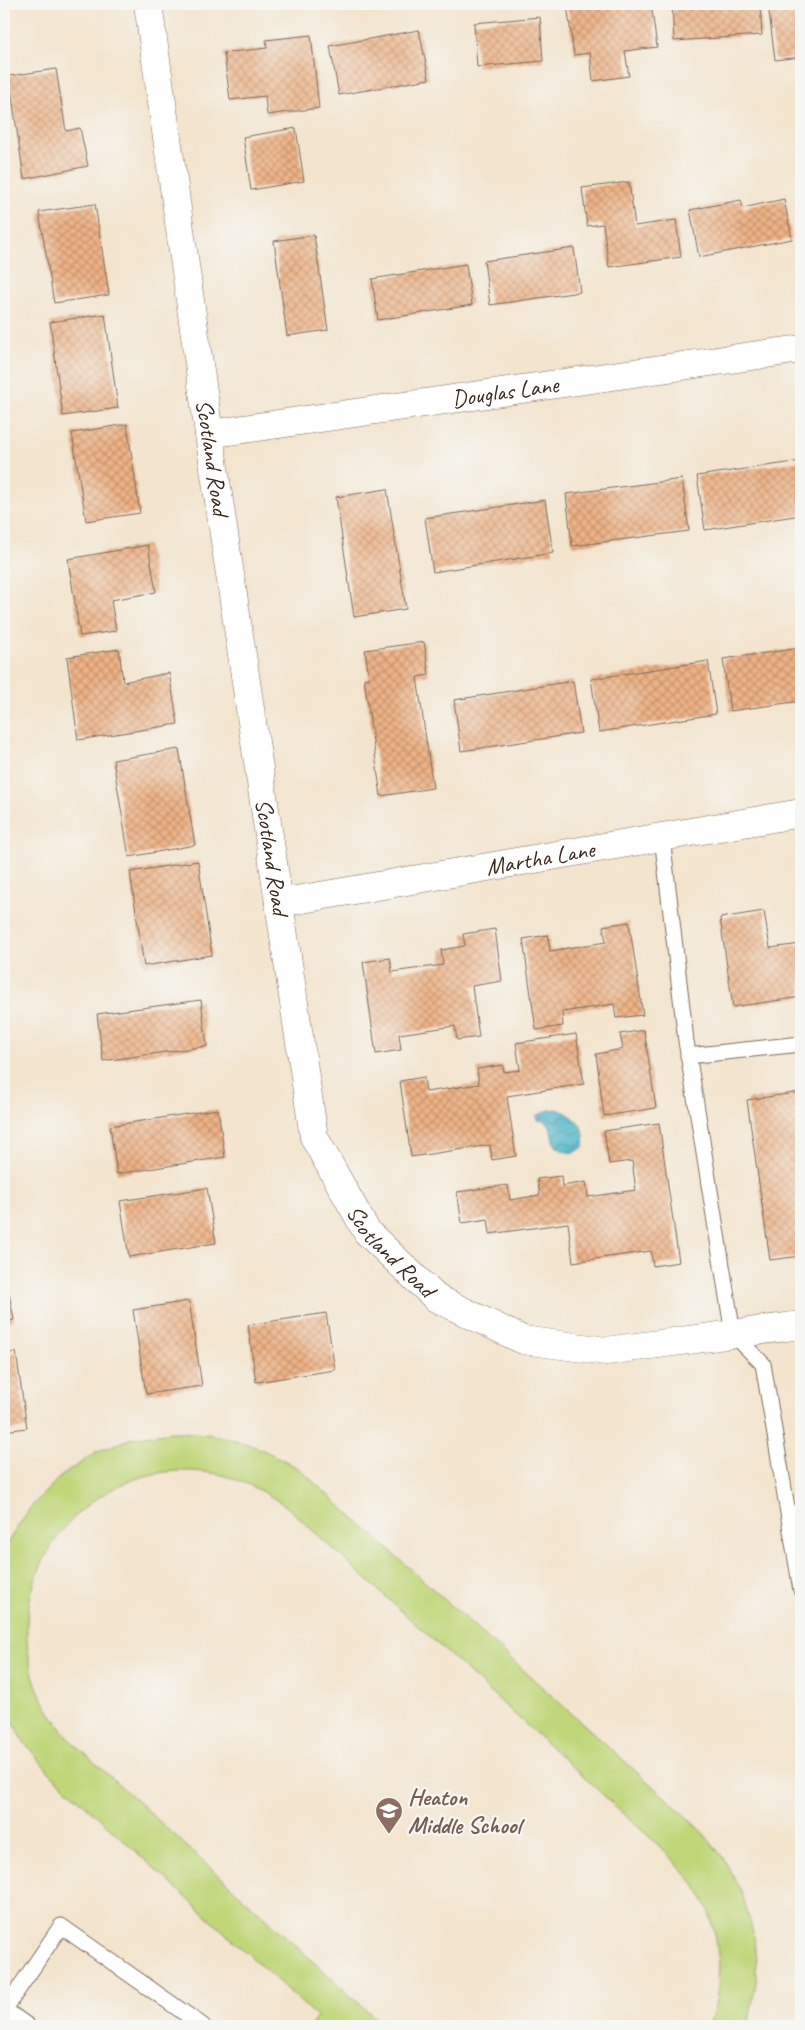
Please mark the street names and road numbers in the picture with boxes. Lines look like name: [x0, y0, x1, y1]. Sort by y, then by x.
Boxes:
street label: Douglas Lane: [450, 369, 562, 414]
street label: Scotland Road: [189, 397, 237, 521]
street label: Scotland Road: [249, 797, 296, 921]
street label: Martha Lane: [484, 834, 599, 882]
street label: Scotland Road: [340, 1200, 444, 1307]

